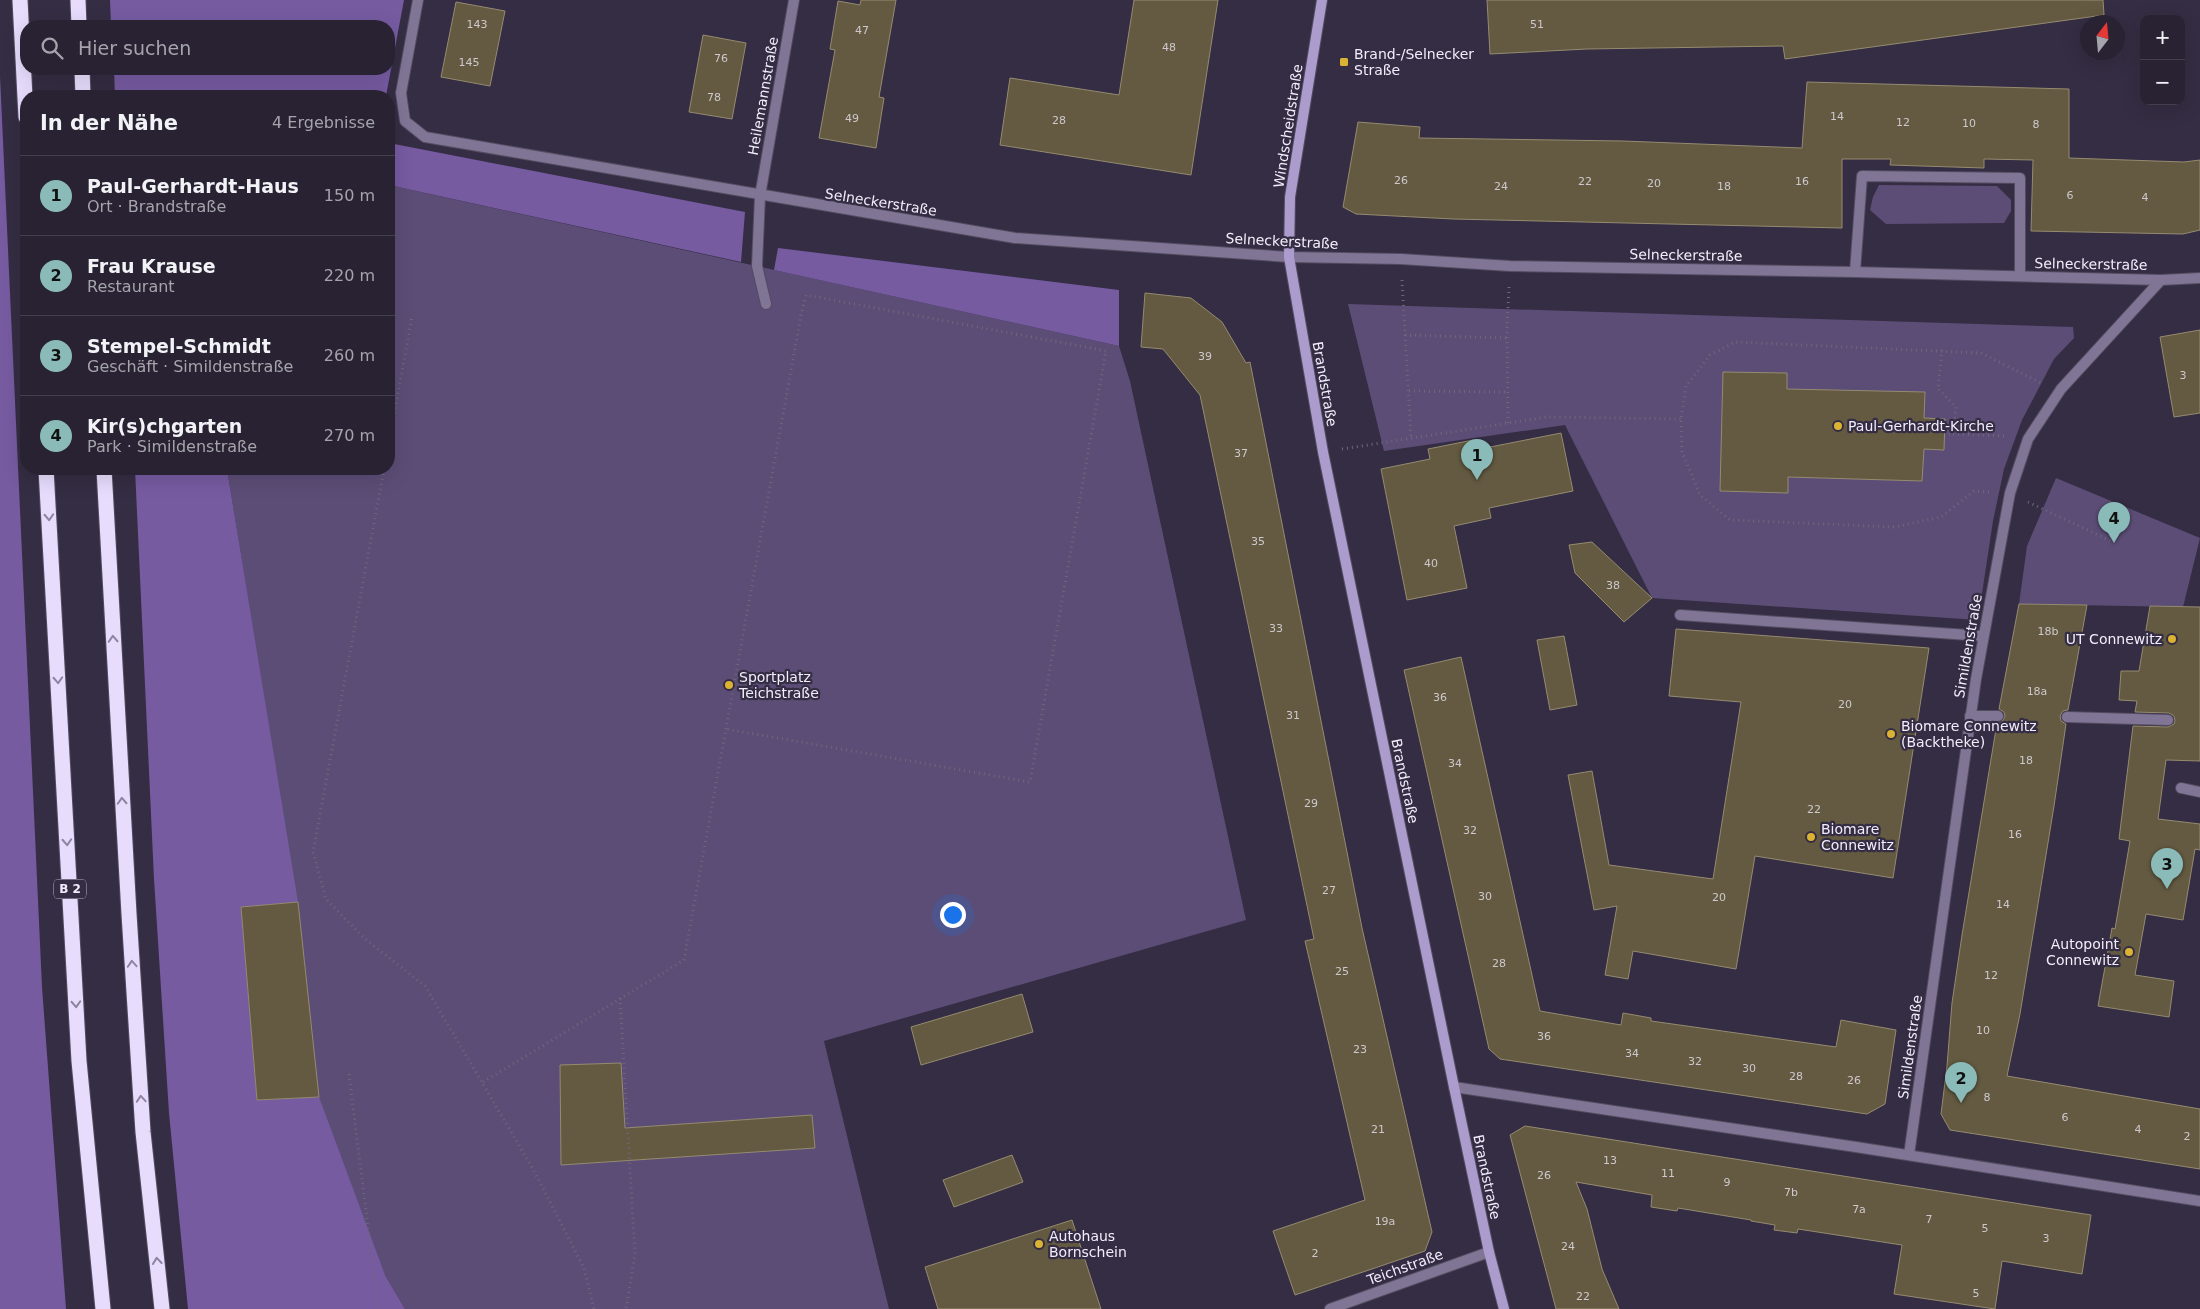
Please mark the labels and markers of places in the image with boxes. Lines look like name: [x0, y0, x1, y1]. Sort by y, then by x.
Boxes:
place label: Brand-/Selnecker Straße: [1354, 46, 1474, 78]
marker: Brand-/Selnecker Straße: [1338, 56, 1350, 68]
place label: Paul-Gerhardt-Kirche: [1848, 418, 1994, 434]
marker: Paul-Gerhardt-Kirche: [1832, 420, 1844, 432]
pin: 1: [1461, 439, 1493, 480]
pin: 4: [2098, 502, 2130, 543]
place label: UT Connewitz: [2066, 631, 2162, 647]
marker: UT Connewitz: [2166, 633, 2178, 645]
place label: Sportplatz Teichstraße: [738, 669, 819, 701]
marker: Sportplatz Teichstraße: [723, 679, 735, 691]
place label: Biomare Connewitz (Backtheke): [1901, 718, 2037, 750]
marker: Biomare Connewitz (Backtheke): [1885, 728, 1897, 740]
place label: Biomare Connewitz: [1821, 821, 1894, 853]
marker: Biomare Connewitz: [1805, 831, 1817, 843]
pin: 3: [2151, 848, 2183, 889]
place label: Autopoint Connewitz: [2046, 936, 2120, 968]
marker: Autopoint Connewitz: [2123, 946, 2135, 958]
pin: 2: [1945, 1062, 1977, 1103]
place label: Autohaus Bornschein: [1049, 1228, 1127, 1260]
marker: Autohaus Bornschein: [1033, 1238, 1045, 1250]

